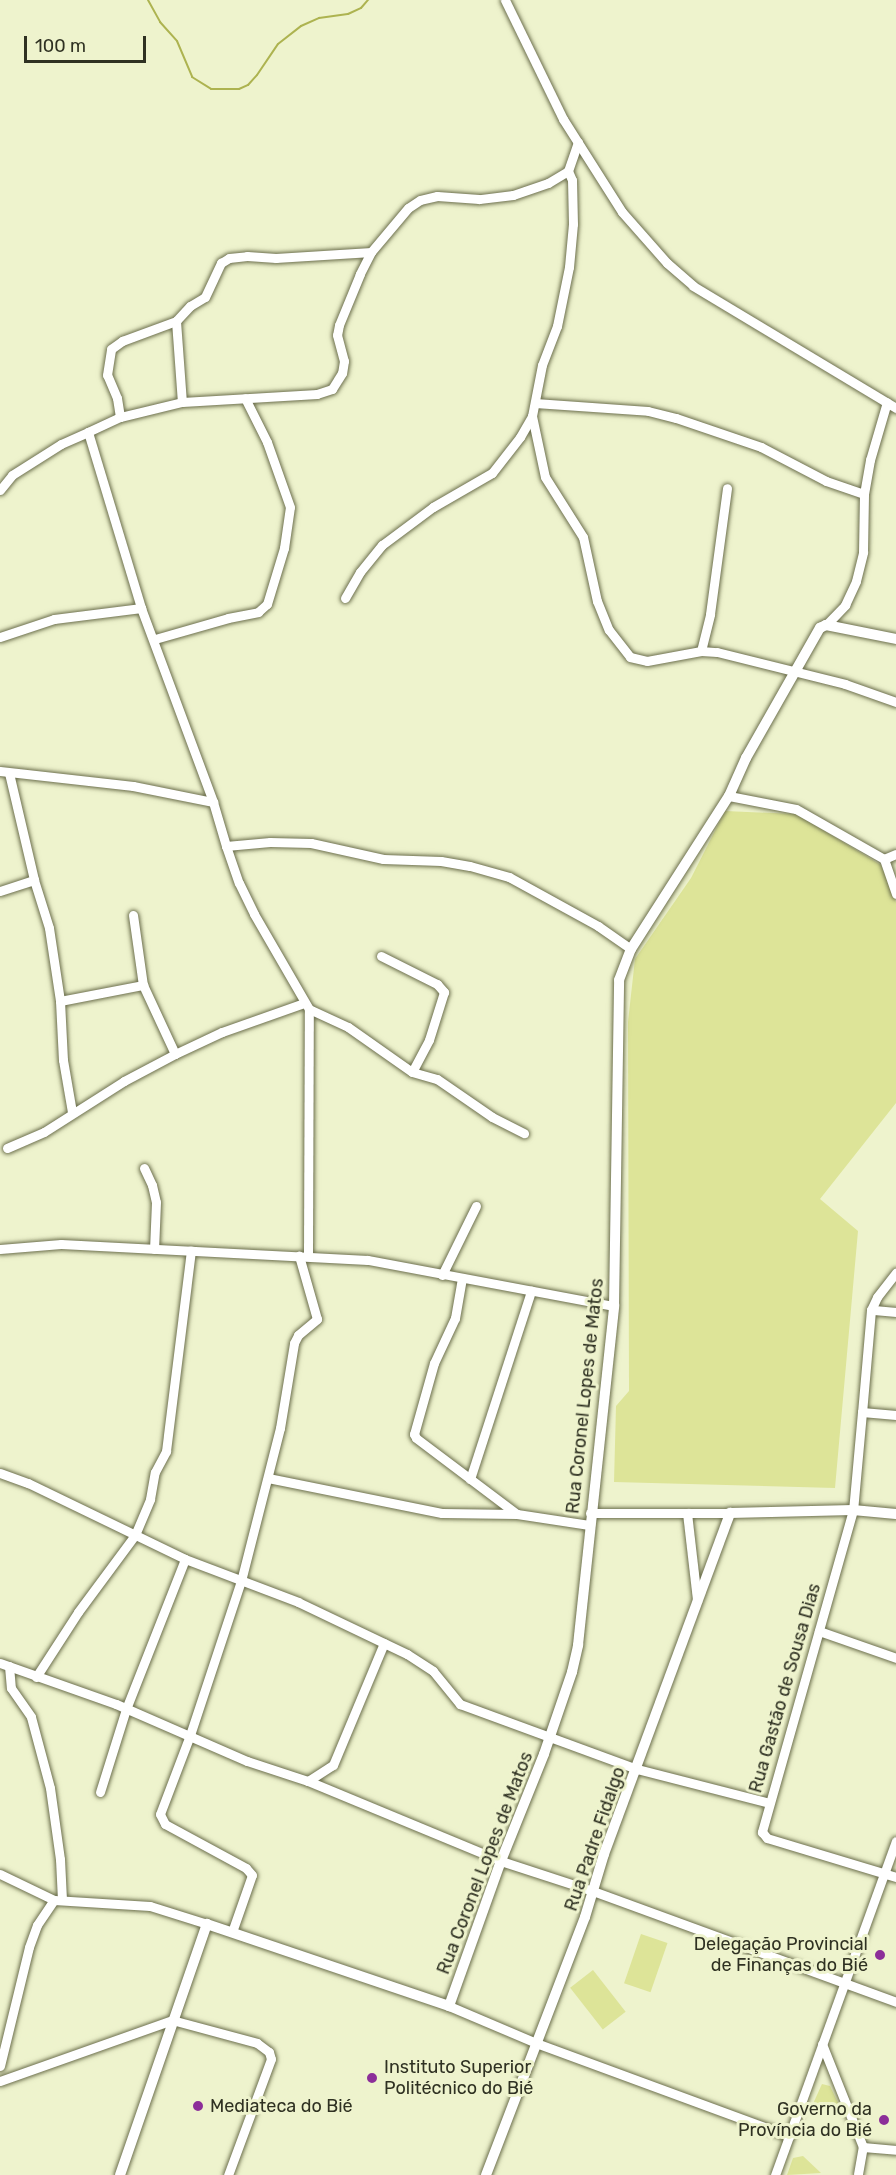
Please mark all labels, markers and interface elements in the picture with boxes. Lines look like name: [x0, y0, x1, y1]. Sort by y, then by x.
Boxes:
scale bar: [27, 24, 148, 62]
text: 100 m: [35, 35, 86, 57]
street label: Rua Coronel Lopes de Matos: [562, 1277, 608, 1515]
street label: Rua Gastão de Sousa Dias: [745, 1581, 825, 1795]
street label: Rua Coronel Lopes de Matos: [433, 1749, 537, 1977]
street label: Rua Padre Fidalgo: [560, 1764, 630, 1914]
place label: Delegação Provincial de Finanças do Bié: [694, 1934, 868, 1976]
marker: Delegação Provincial de Finanças do Bié: [873, 1948, 887, 1962]
place label: Instituto Superior Politécnico do Bié: [384, 2057, 533, 2100]
marker: Instituto Superior Politécnico do Bié: [365, 2071, 379, 2085]
place label: Mediateca do Bié: [210, 2095, 353, 2117]
marker: Mediateca do Bié: [191, 2099, 205, 2113]
place label: Governo da Província do Bié: [738, 2099, 872, 2142]
marker: Governo da Província do Bié: [877, 2113, 891, 2127]

